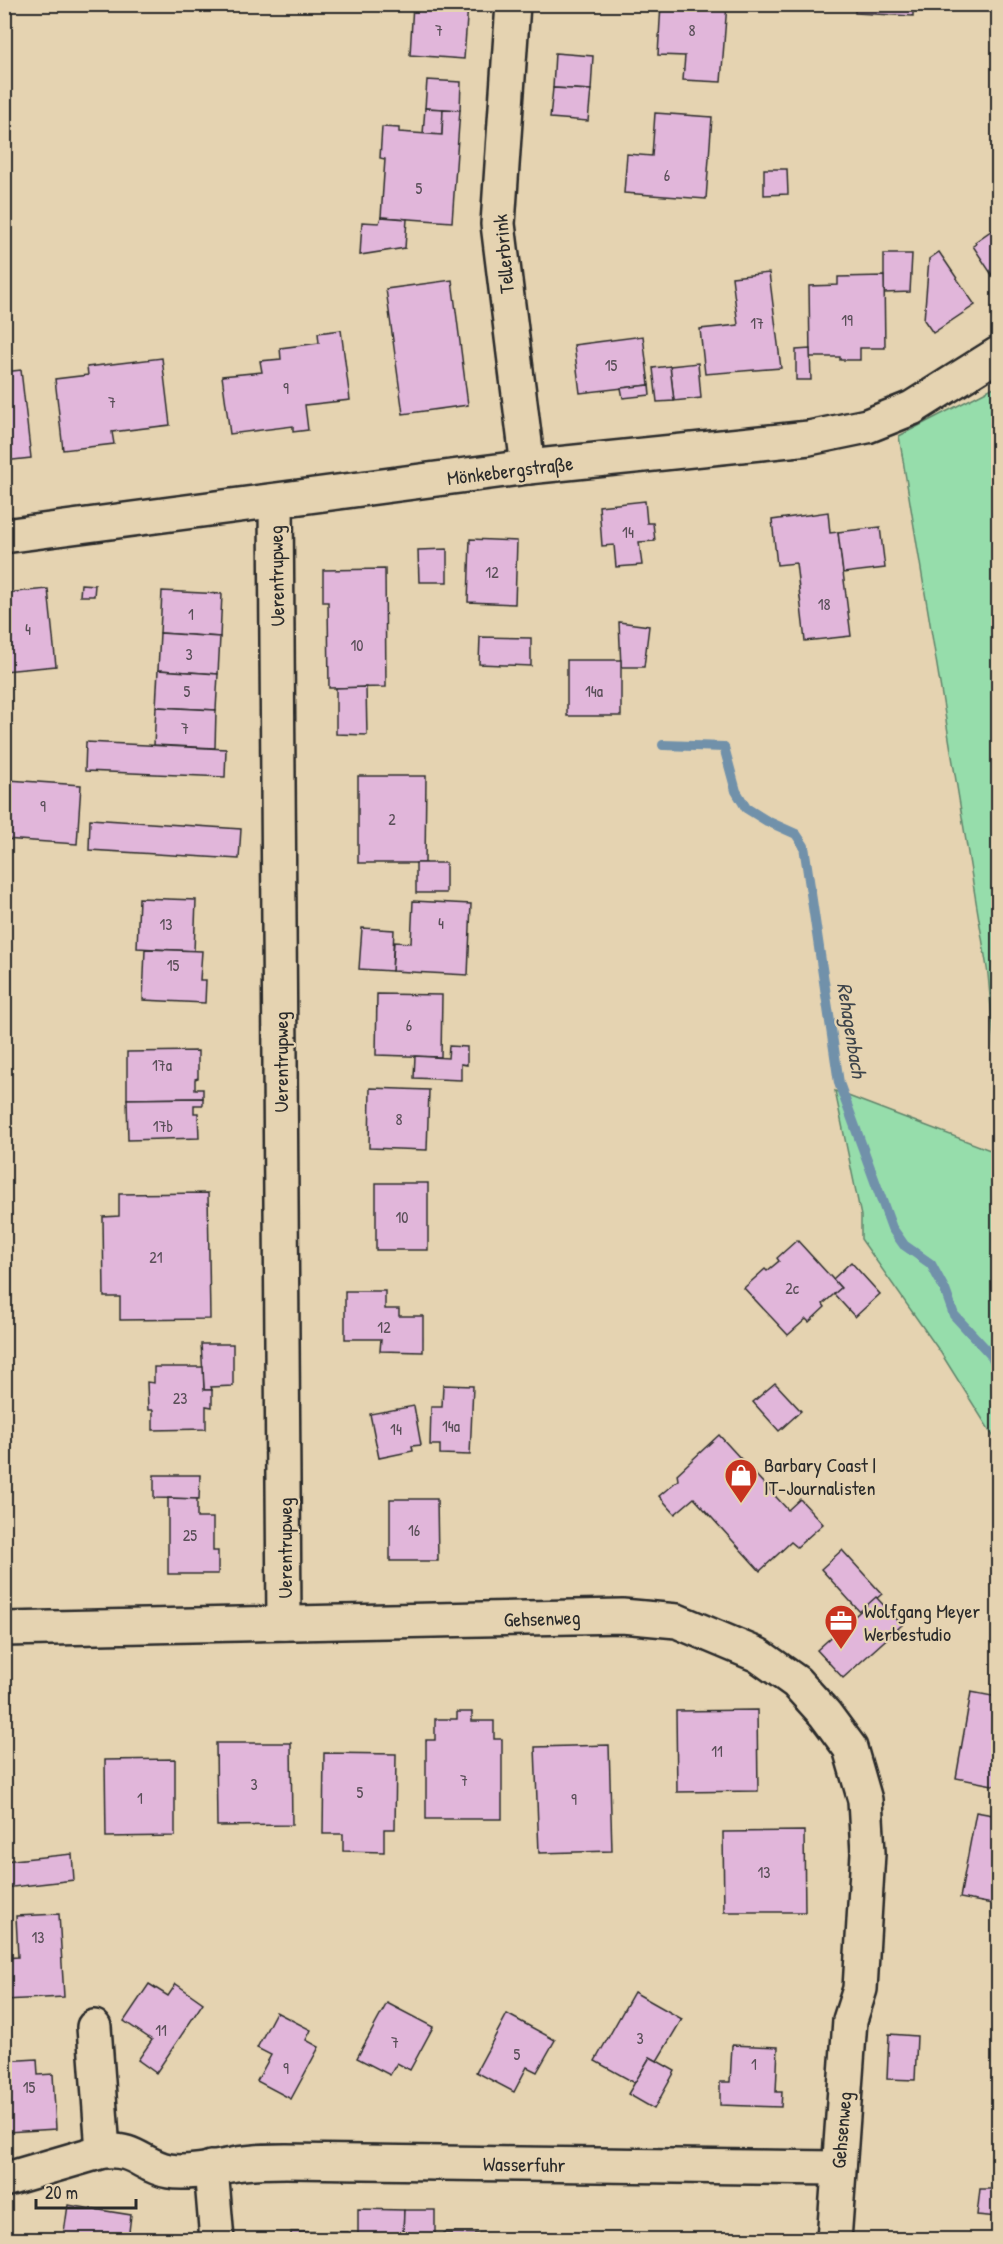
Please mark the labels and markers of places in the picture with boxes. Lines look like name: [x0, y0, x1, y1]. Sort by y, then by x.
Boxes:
place label: Barbary Coast | IT-Journalisten: [764, 1451, 876, 1501]
shop icon: Barbary Coast | IT-Journalisten: [723, 1457, 759, 1504]
place label: Wolfgang Meyer Werbestudio: [864, 1597, 980, 1647]
office icon: Wolfgang Meyer Werbestudio: [823, 1603, 859, 1650]

